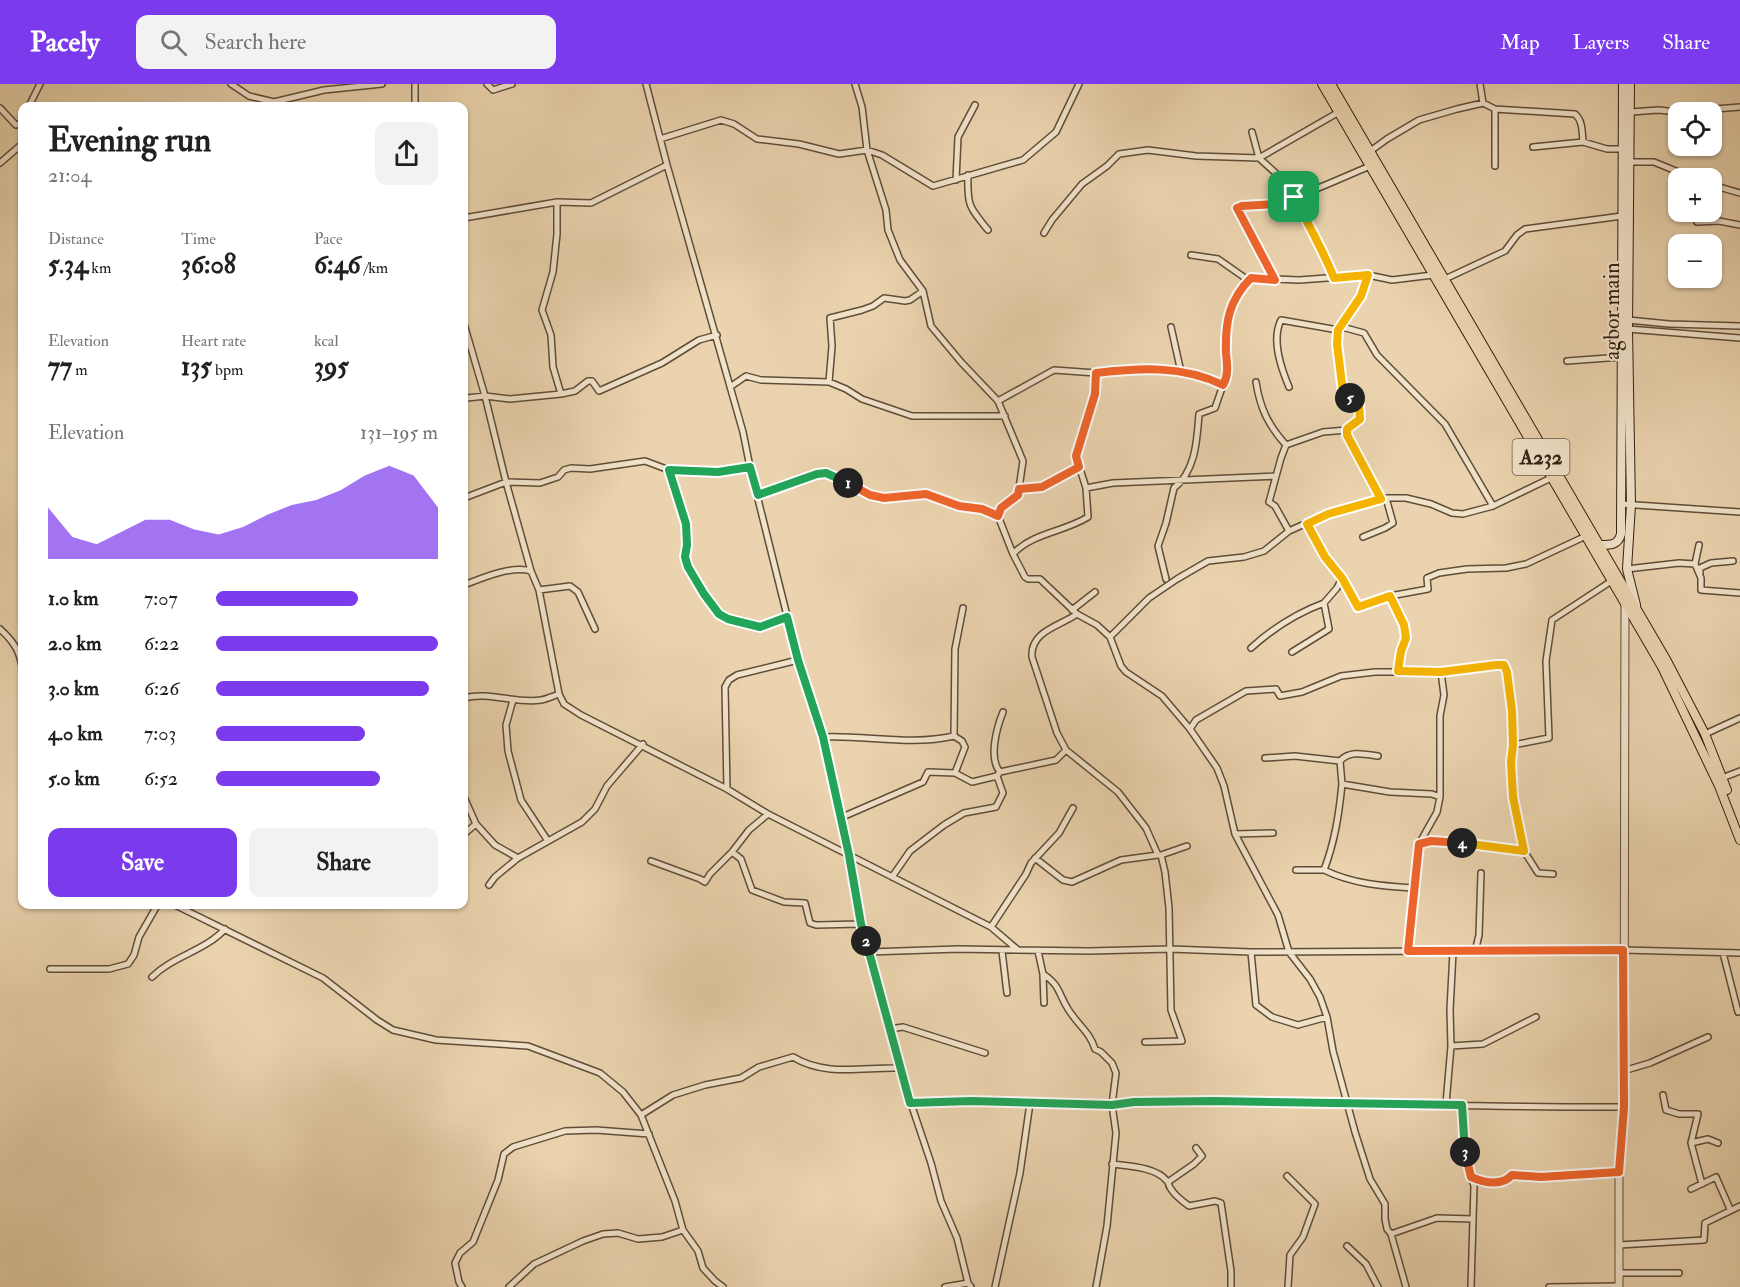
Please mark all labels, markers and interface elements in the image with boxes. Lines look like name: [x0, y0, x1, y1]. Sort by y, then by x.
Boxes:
search box: [136, 15, 556, 69]
text: Pacely: [30, 25, 100, 60]
icon: search: [157, 26, 190, 59]
text: Search here: [205, 28, 306, 56]
text: Map: [1500, 29, 1540, 56]
text: Layers: [1573, 29, 1629, 56]
text: Share: [1662, 29, 1710, 56]
map controls: [1668, 102, 1722, 288]
button: locate: [1668, 102, 1722, 156]
text: Evening run: [48, 120, 211, 161]
button: share: [375, 122, 438, 185]
text: 21:04: [48, 163, 91, 188]
button: +: [1668, 168, 1722, 222]
pin: [1268, 171, 1319, 222]
icon: arrive: [1277, 180, 1310, 213]
text: Distance: [48, 229, 104, 249]
text: Time: [181, 229, 216, 249]
text: Pace: [314, 229, 343, 249]
button: −: [1668, 234, 1722, 288]
text: 5.34: [48, 249, 88, 281]
text: 36:08: [181, 249, 236, 281]
text: 6:46: [314, 249, 361, 281]
text: km: [88, 258, 111, 278]
text: /km: [361, 258, 388, 278]
street label: agbor main: [1598, 262, 1626, 360]
text: Elevation: [48, 331, 109, 351]
text: Heart rate: [181, 331, 246, 351]
text: kcal: [314, 331, 339, 351]
text: 77: [48, 351, 72, 383]
text: 135: [181, 351, 212, 383]
text: 395: [314, 351, 349, 383]
text: m: [72, 360, 88, 380]
text: bpm: [212, 360, 243, 380]
pin: 5: [1335, 383, 1365, 413]
text: 5: [1346, 388, 1354, 408]
text: Elevation: [48, 420, 124, 445]
text: 131–195 m: [360, 420, 438, 445]
road number: A232: [1512, 439, 1570, 475]
pin: 1: [833, 468, 863, 498]
text: 1: [845, 473, 851, 493]
text: 1.0 km: [48, 586, 99, 611]
text: 7:07: [144, 586, 178, 611]
text: 2.0 km: [48, 631, 102, 656]
text: 6:22: [144, 631, 179, 656]
text: 3.0 km: [48, 676, 99, 701]
text: 6:26: [144, 676, 179, 701]
text: 4.0 km: [48, 721, 103, 746]
text: 7:03: [144, 721, 176, 746]
text: 5.0 km: [48, 766, 100, 791]
text: 6:52: [144, 766, 178, 791]
button: Save: [48, 828, 237, 897]
button: Share: [249, 828, 438, 897]
pin: 4: [1447, 828, 1477, 858]
text: 4: [1458, 833, 1466, 853]
pin: 2: [851, 926, 881, 956]
text: 2: [862, 931, 870, 951]
pin: 3: [1450, 1137, 1480, 1167]
text: 3: [1462, 1142, 1468, 1162]

